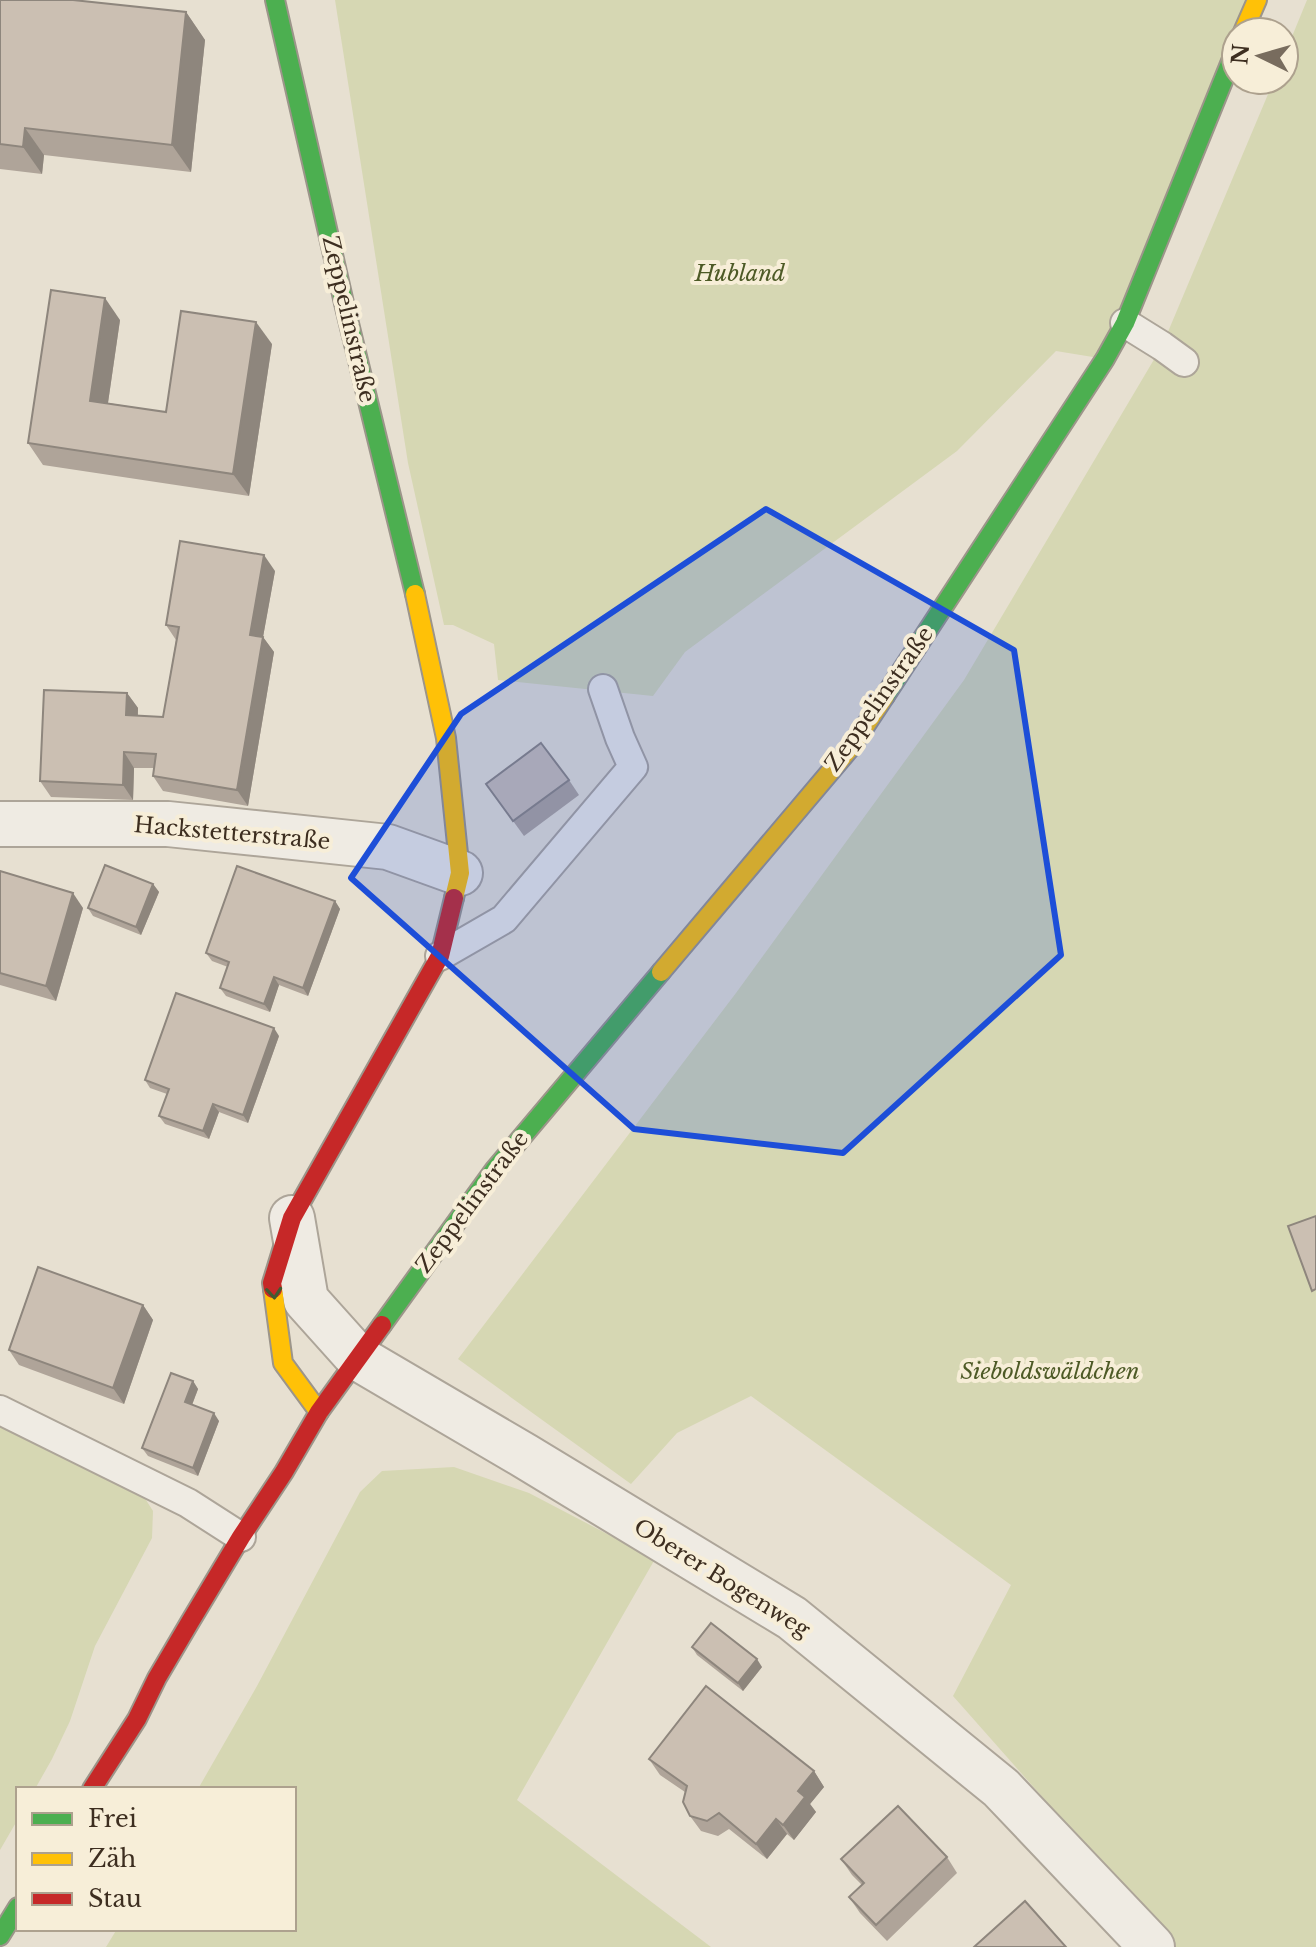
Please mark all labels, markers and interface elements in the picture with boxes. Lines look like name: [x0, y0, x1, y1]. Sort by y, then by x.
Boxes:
north arrow: [1220, 16, 1300, 96]
text: N: [1226, 43, 1255, 66]
street label: Zeppelinstraße: [317, 233, 381, 405]
park label: Hubland: [694, 260, 786, 287]
street label: Zeppelinstraße: [819, 621, 939, 777]
street label: Hackstetterstraße: [133, 811, 331, 855]
street label: Zeppelinstraße: [410, 1126, 534, 1278]
one-way arrow: [265, 1287, 282, 1300]
park label: Sieboldswäldchen: [960, 1358, 1140, 1385]
street label: Oberer Bogenweg: [629, 1513, 816, 1644]
legend: [16, 1787, 296, 1931]
text: Frei: [88, 1804, 137, 1833]
text: Zäh: [88, 1844, 136, 1873]
text: Stau: [88, 1884, 142, 1913]

